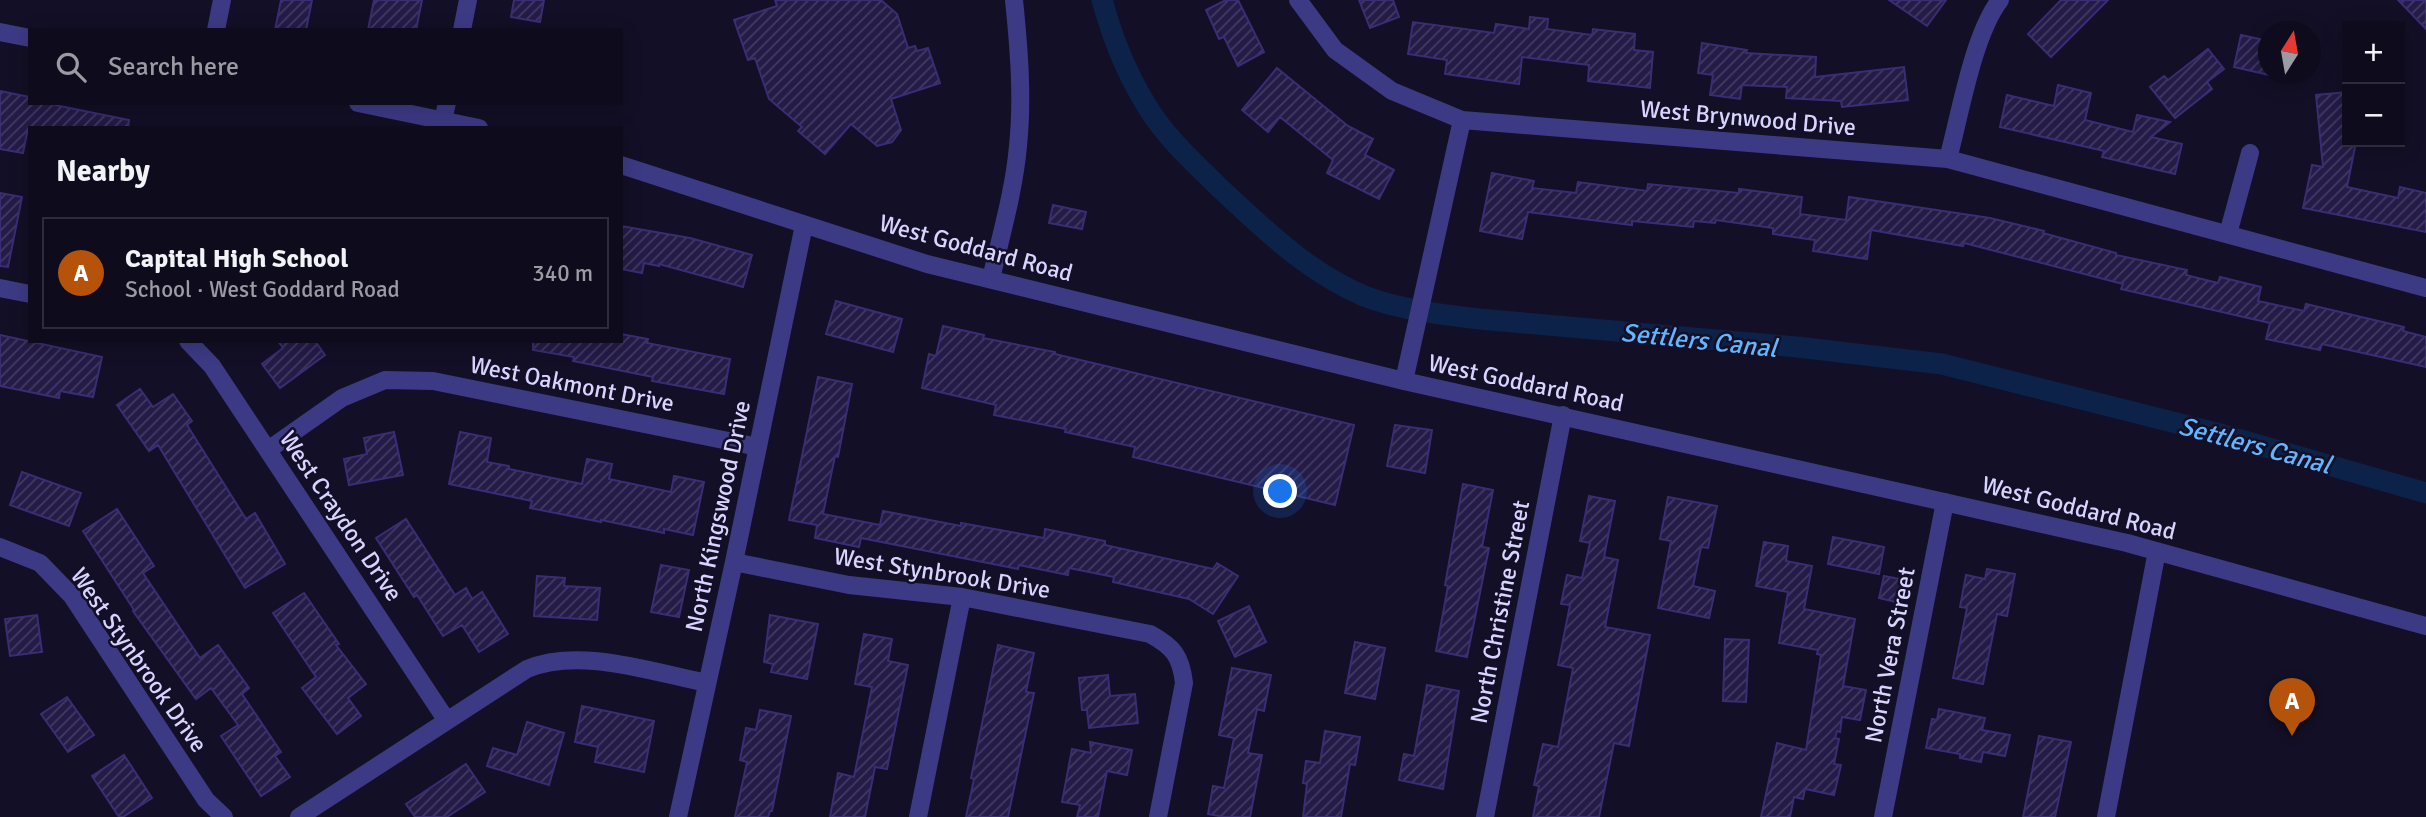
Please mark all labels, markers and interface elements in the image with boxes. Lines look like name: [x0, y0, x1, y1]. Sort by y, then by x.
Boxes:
north arrow: [2258, 21, 2321, 84]
map controls: [2342, 21, 2405, 147]
button: +: [2342, 21, 2405, 84]
search box: [28, 28, 623, 105]
icon: search: [52, 48, 90, 86]
text: Search here: [108, 51, 239, 83]
button: −: [2342, 84, 2405, 147]
street label: West Brynwood Drive: [1639, 94, 1857, 142]
text: Nearby: [56, 153, 150, 190]
street label: West Goddard Road: [876, 208, 1076, 288]
text: Capital High School: [125, 243, 348, 275]
text: A: [74, 259, 88, 288]
text: 340 m: [532, 259, 593, 288]
text: School · West Goddard Road: [125, 275, 400, 304]
water label: Settlers Canal: [1619, 317, 1781, 365]
street label: West Goddard Road: [1425, 348, 1627, 418]
street label: West Oakmont Drive: [467, 349, 677, 419]
street label: North Kingswood Drive: [679, 398, 757, 634]
water label: Settlers Canal: [2175, 410, 2337, 482]
street label: West Craydon Drive: [273, 425, 409, 607]
street label: West Goddard Road: [1979, 469, 2179, 547]
your location: [1263, 474, 1297, 508]
street label: North Christine Street: [1464, 498, 1536, 726]
street label: West Stynbrook Drive: [832, 541, 1052, 605]
street label: West Stynbrook Drive: [64, 562, 214, 758]
street label: North Vera Street: [1858, 565, 1922, 745]
pin: A: [2269, 678, 2315, 736]

